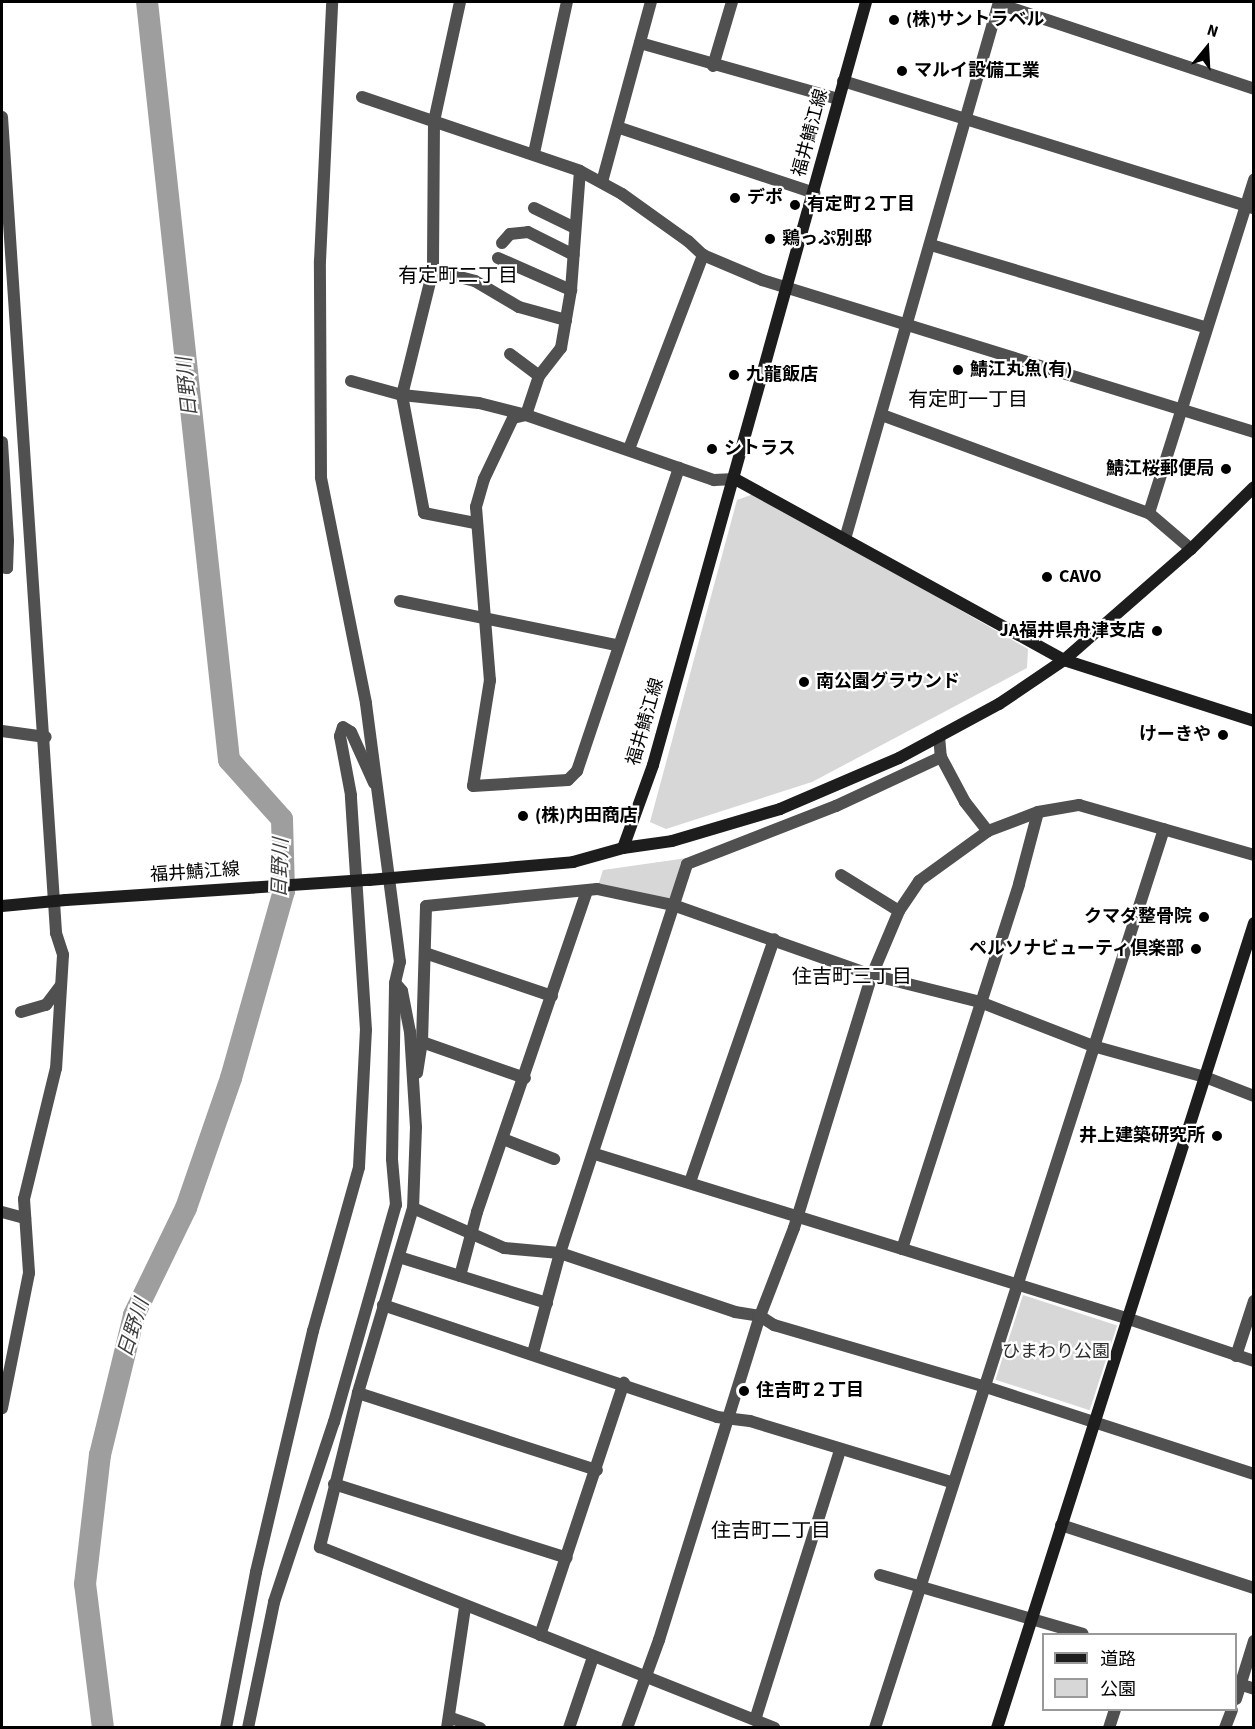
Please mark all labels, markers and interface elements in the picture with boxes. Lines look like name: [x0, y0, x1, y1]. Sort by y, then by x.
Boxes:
place label: (株)サントラベル: [906, 9, 1044, 31]
marker: (株)サントラベル: [887, 13, 901, 27]
north arrow: [1177, 18, 1237, 78]
text: N: [1204, 19, 1221, 43]
place label: マルイ設備工業: [914, 60, 1040, 82]
marker: マルイ設備工業: [895, 64, 909, 78]
street label: 福井鯖江線: [789, 87, 833, 179]
place label: デポ: [747, 187, 783, 209]
marker: デポ: [728, 191, 742, 205]
place label: 有定町２丁目: [807, 194, 915, 216]
marker: 有定町２丁目: [788, 198, 802, 212]
place label: 鶏っぷ別邸: [782, 228, 872, 250]
marker: 鶏っぷ別邸: [763, 232, 777, 246]
district label: 有定町二丁目: [398, 264, 518, 288]
water label: 日野川: [173, 356, 203, 418]
place label: 鯖江丸魚(有): [970, 359, 1072, 381]
marker: 鯖江丸魚(有): [951, 363, 965, 377]
place label: 九龍飯店: [746, 364, 818, 386]
marker: 九龍飯店: [727, 368, 741, 382]
district label: 有定町一丁目: [908, 388, 1028, 412]
place label: シトラス: [724, 438, 796, 460]
marker: シトラス: [705, 442, 719, 456]
place label: 鯖江桜郵便局: [1106, 458, 1214, 480]
marker: 鯖江桜郵便局: [1219, 462, 1233, 476]
place label: CAVO: [1059, 566, 1102, 588]
marker: CAVO: [1040, 570, 1054, 584]
place label: JA福井県舟津支店: [1000, 620, 1145, 642]
marker: JA福井県舟津支店: [1150, 624, 1164, 638]
place label: 南公園グラウンド: [816, 671, 960, 693]
marker: 南公園グラウンド: [797, 675, 811, 689]
street label: 福井鯖江線: [623, 676, 669, 768]
place label: けーきや: [1139, 724, 1211, 746]
marker: けーきや: [1216, 728, 1230, 742]
place label: (株)内田商店: [535, 805, 637, 827]
marker: (株)内田商店: [516, 809, 530, 823]
water label: 日野川: [268, 838, 294, 898]
street label: 福井鯖江線: [149, 859, 241, 887]
place label: クマダ整骨院: [1084, 906, 1192, 928]
marker: クマダ整骨院: [1197, 910, 1211, 924]
place label: ペルソナビューティ倶楽部: [968, 938, 1184, 960]
marker: ペルソナビューティ倶楽部: [1189, 942, 1203, 956]
district label: 住吉町三丁目: [792, 965, 912, 989]
place label: 井上建築研究所: [1079, 1125, 1205, 1147]
marker: 井上建築研究所: [1210, 1129, 1224, 1143]
water label: 日野川: [113, 1296, 155, 1360]
park label: ひまわり公園: [1002, 1341, 1110, 1363]
place label: 住吉町２丁目: [756, 1380, 864, 1402]
marker: 住吉町２丁目: [737, 1384, 751, 1398]
district label: 住吉町二丁目: [711, 1519, 831, 1543]
legend: [1042, 1633, 1237, 1711]
text: 道路: [1100, 1647, 1136, 1672]
text: 公園: [1100, 1677, 1136, 1702]

